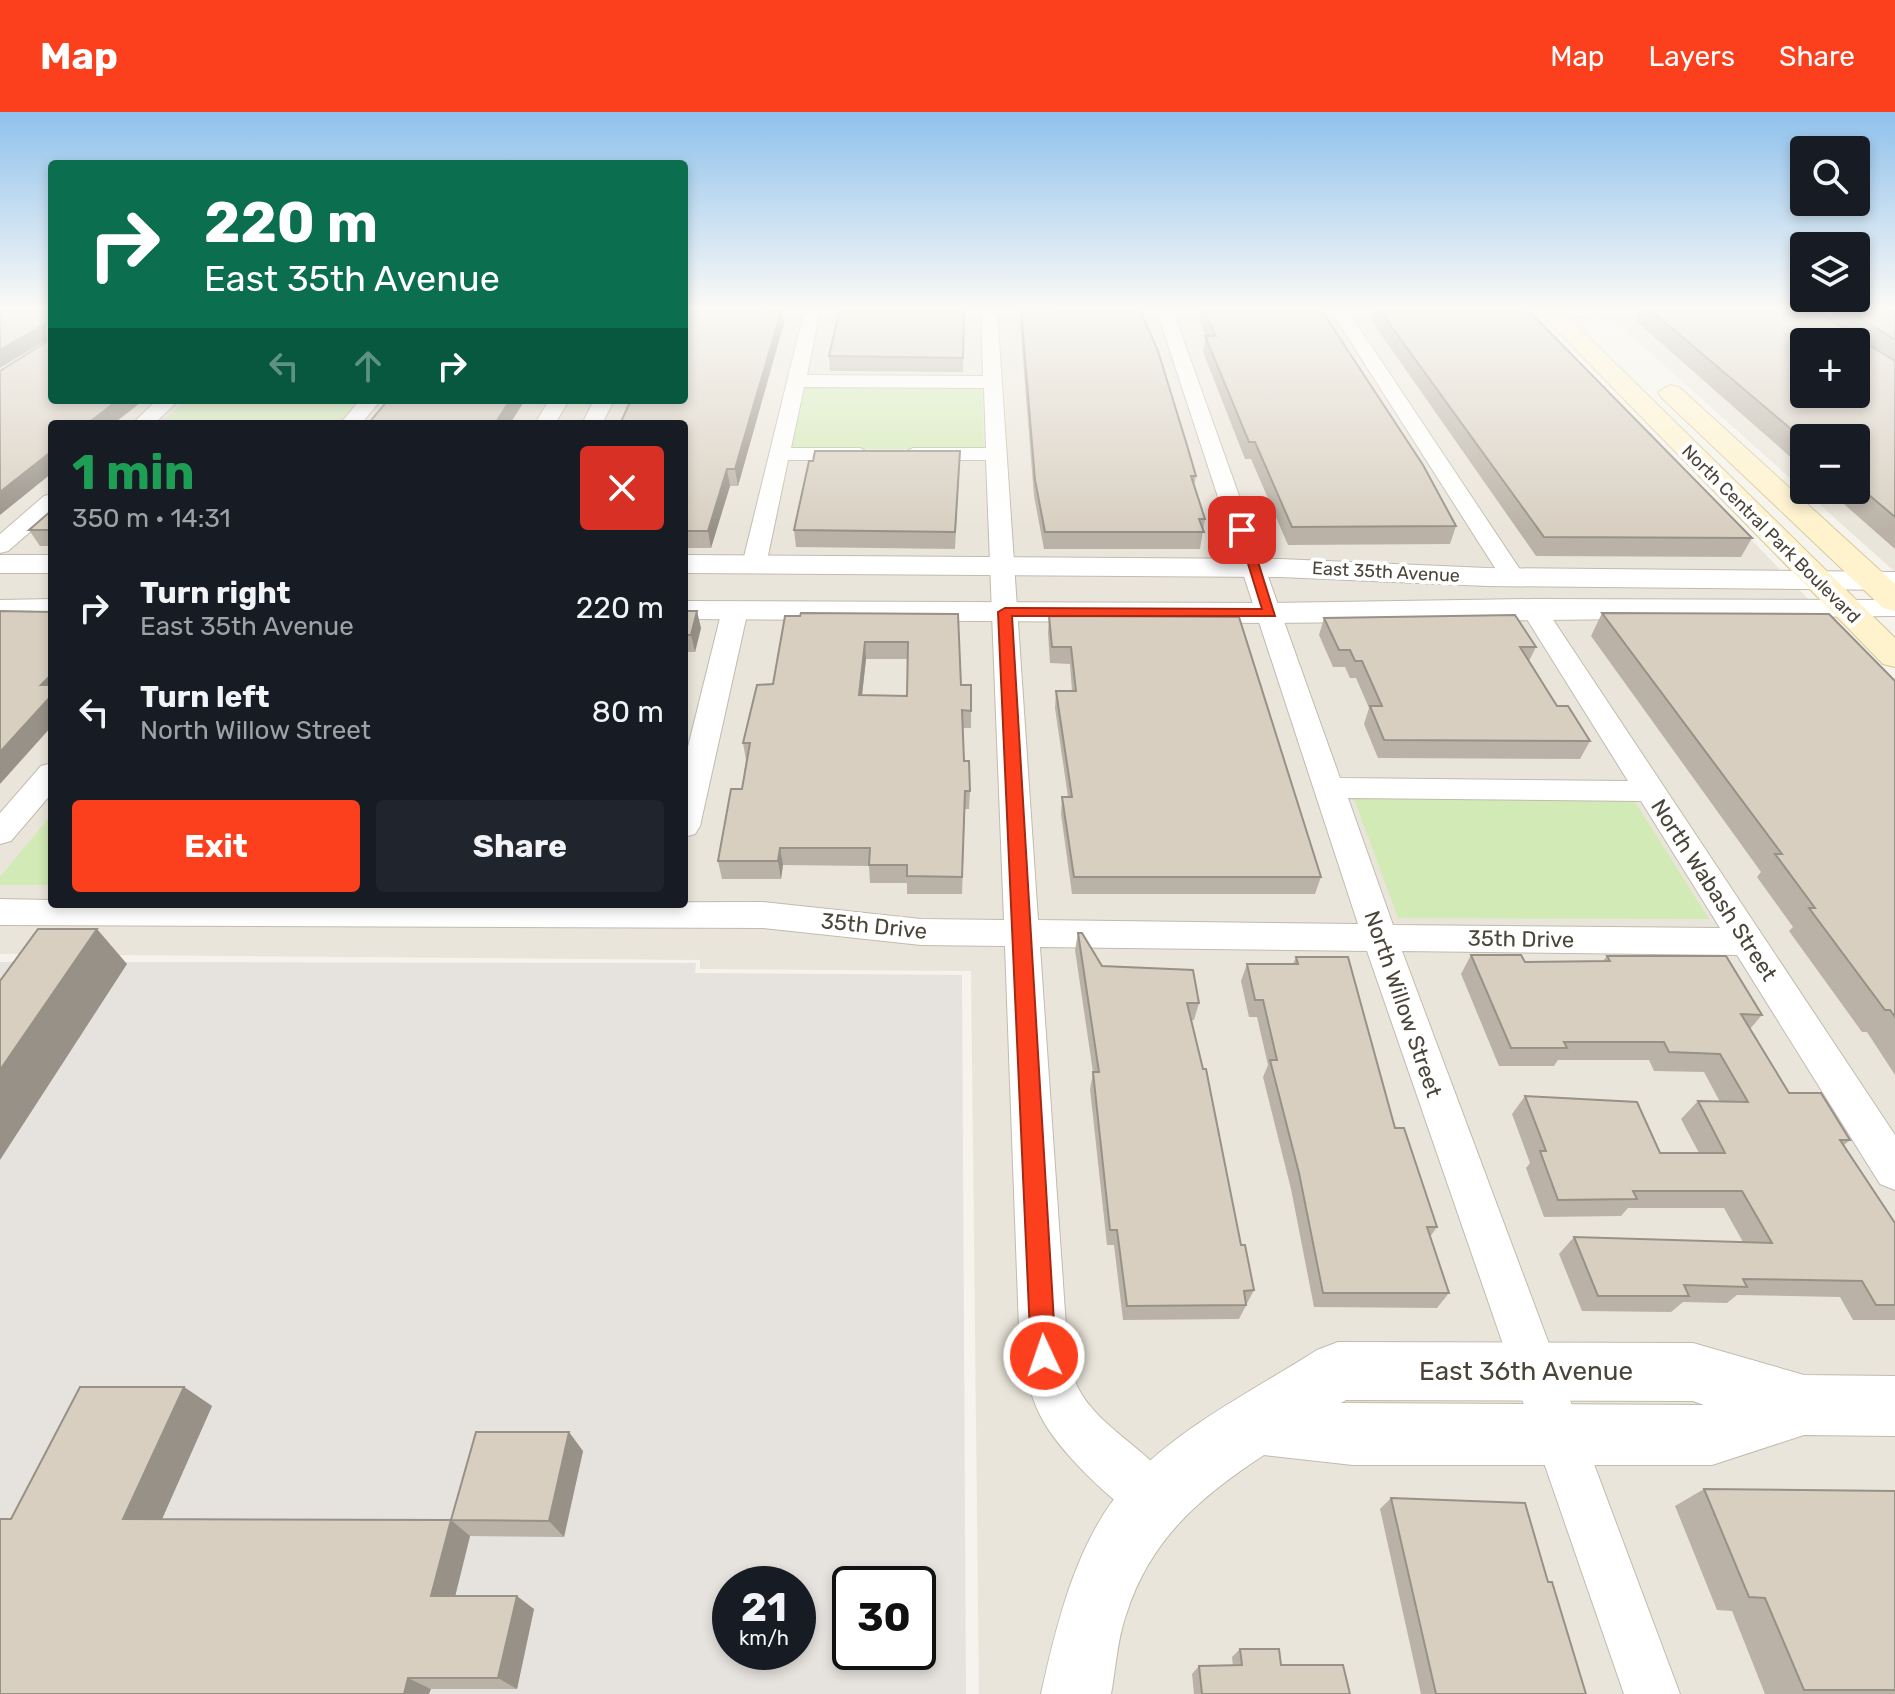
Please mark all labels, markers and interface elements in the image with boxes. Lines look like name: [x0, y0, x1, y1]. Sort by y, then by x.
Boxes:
text: Map: [40, 33, 118, 79]
text: Map: [1550, 40, 1605, 73]
text: Layers: [1649, 40, 1735, 73]
text: Share: [1779, 40, 1855, 73]
map controls: [1790, 136, 1870, 504]
button: search: [1790, 136, 1870, 216]
text: 220 m: [204, 190, 378, 256]
icon: right: [72, 192, 176, 296]
button: layers: [1790, 232, 1870, 312]
text: East 35th Avenue: [204, 257, 500, 300]
button: +: [1790, 328, 1870, 408]
icon: left: [262, 344, 306, 388]
icon: ahead: [346, 344, 390, 388]
icon: right: [430, 344, 474, 388]
button: −: [1790, 424, 1870, 504]
street label: North Central Park Boulevard: [1677, 440, 1865, 628]
text: 1 min: [72, 444, 195, 501]
button: close: [580, 446, 664, 530]
pin: [1208, 496, 1276, 564]
text: 350 m · 14:31: [72, 503, 231, 534]
icon: arrive: [1220, 508, 1264, 552]
street label: East 35th Avenue: [1312, 557, 1460, 587]
text: Turn right: [140, 575, 291, 611]
icon: right: [72, 586, 116, 630]
text: 220 m: [576, 590, 664, 626]
text: East 35th Avenue: [140, 611, 354, 642]
text: Turn left: [140, 679, 270, 715]
icon: left: [72, 690, 116, 734]
text: 80 m: [592, 694, 664, 730]
text: North Willow Street: [140, 715, 371, 746]
street label: North Wabash Street: [1645, 794, 1783, 986]
button: Exit: [72, 800, 360, 892]
button: Share: [376, 800, 664, 892]
street label: 35th Drive: [820, 907, 928, 945]
street label: North Willow Street: [1358, 907, 1448, 1101]
street label: 35th Drive: [1467, 925, 1575, 953]
position arrow: [1002, 1314, 1086, 1398]
street label: East 36th Avenue: [1419, 1356, 1633, 1387]
speed limit sign: 30: [832, 1566, 936, 1670]
text: 21: [741, 1584, 787, 1631]
text: km/h: [739, 1626, 789, 1650]

